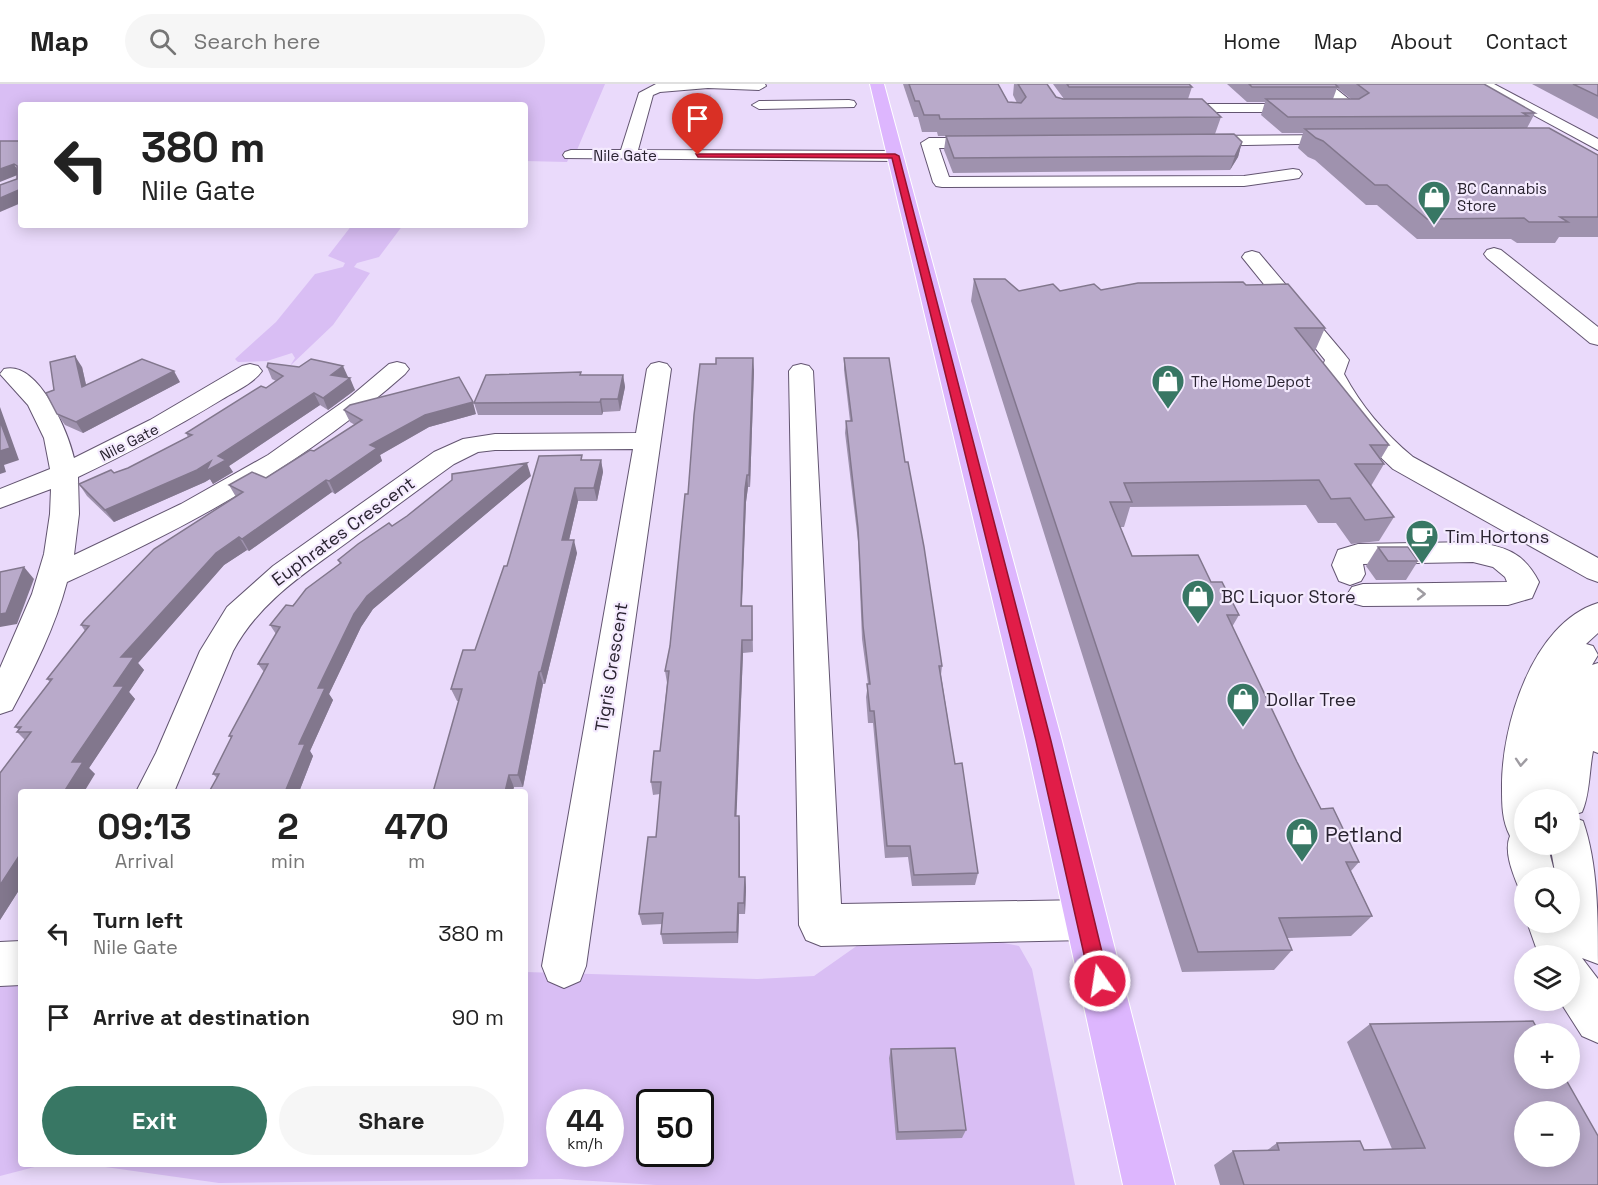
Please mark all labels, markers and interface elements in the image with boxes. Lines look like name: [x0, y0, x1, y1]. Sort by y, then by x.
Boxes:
search box: [125, 14, 545, 68]
text: Map: [30, 23, 89, 59]
icon: search: [146, 25, 179, 58]
text: Search here: [194, 27, 321, 55]
text: Home: [1223, 28, 1281, 55]
text: Map: [1314, 28, 1358, 55]
text: About: [1391, 28, 1453, 55]
text: Contact: [1486, 28, 1568, 55]
pin: [672, 93, 723, 155]
icon: arrive: [681, 102, 714, 135]
text: 380 m: [141, 121, 266, 174]
icon: left: [42, 126, 120, 204]
street label: Nile Gate: [593, 146, 657, 165]
text: Nile Gate: [141, 173, 256, 208]
shop icon: BC Cannabis Store: [1416, 179, 1452, 226]
place label: BC Cannabis Store: [1457, 179, 1547, 215]
shop icon: The Home Depot: [1150, 363, 1186, 410]
place label: The Home Depot: [1191, 372, 1311, 391]
street label: Nile Gate: [96, 419, 162, 465]
street label: Euphrates Crescent: [267, 471, 419, 591]
cafe icon: Tim Hortons: [1404, 518, 1440, 565]
place label: Tim Hortons: [1445, 525, 1549, 548]
shop icon: BC Liquor Store: [1180, 578, 1216, 625]
place label: BC Liquor Store: [1221, 585, 1356, 608]
one-way arrow: [1417, 588, 1426, 600]
street label: Tigris Crescent: [589, 601, 633, 733]
shop icon: Dollar Tree: [1225, 681, 1261, 728]
place label: Dollar Tree: [1266, 688, 1356, 711]
one-way arrow: [1515, 758, 1528, 767]
map controls: [1514, 789, 1580, 1167]
button: sound: [1514, 789, 1580, 855]
text: 09:13: [97, 804, 192, 850]
text: 2: [277, 804, 299, 850]
text: 470: [384, 804, 449, 850]
shop icon: Petland: [1284, 816, 1320, 863]
place label: Petland: [1325, 821, 1403, 848]
text: Arrival: [115, 848, 174, 874]
text: min: [271, 848, 305, 874]
text: m: [408, 848, 425, 874]
button: search: [1514, 867, 1580, 933]
text: Turn left: [93, 906, 183, 934]
icon: left: [42, 917, 75, 950]
text: 380 m: [438, 919, 504, 947]
text: Nile Gate: [93, 934, 178, 960]
button: layers: [1514, 945, 1580, 1011]
position arrow: [1068, 949, 1132, 1013]
icon: arrive: [42, 1001, 75, 1034]
text: Arrive at destination: [93, 1003, 310, 1031]
text: 90 m: [452, 1003, 504, 1031]
button: +: [1514, 1023, 1580, 1089]
button: Exit: [42, 1086, 267, 1155]
button: Share: [279, 1086, 504, 1155]
speed limit sign: 50: [636, 1089, 714, 1167]
text: 44: [566, 1101, 604, 1140]
button: −: [1514, 1101, 1580, 1167]
text: km/h: [567, 1134, 603, 1153]

